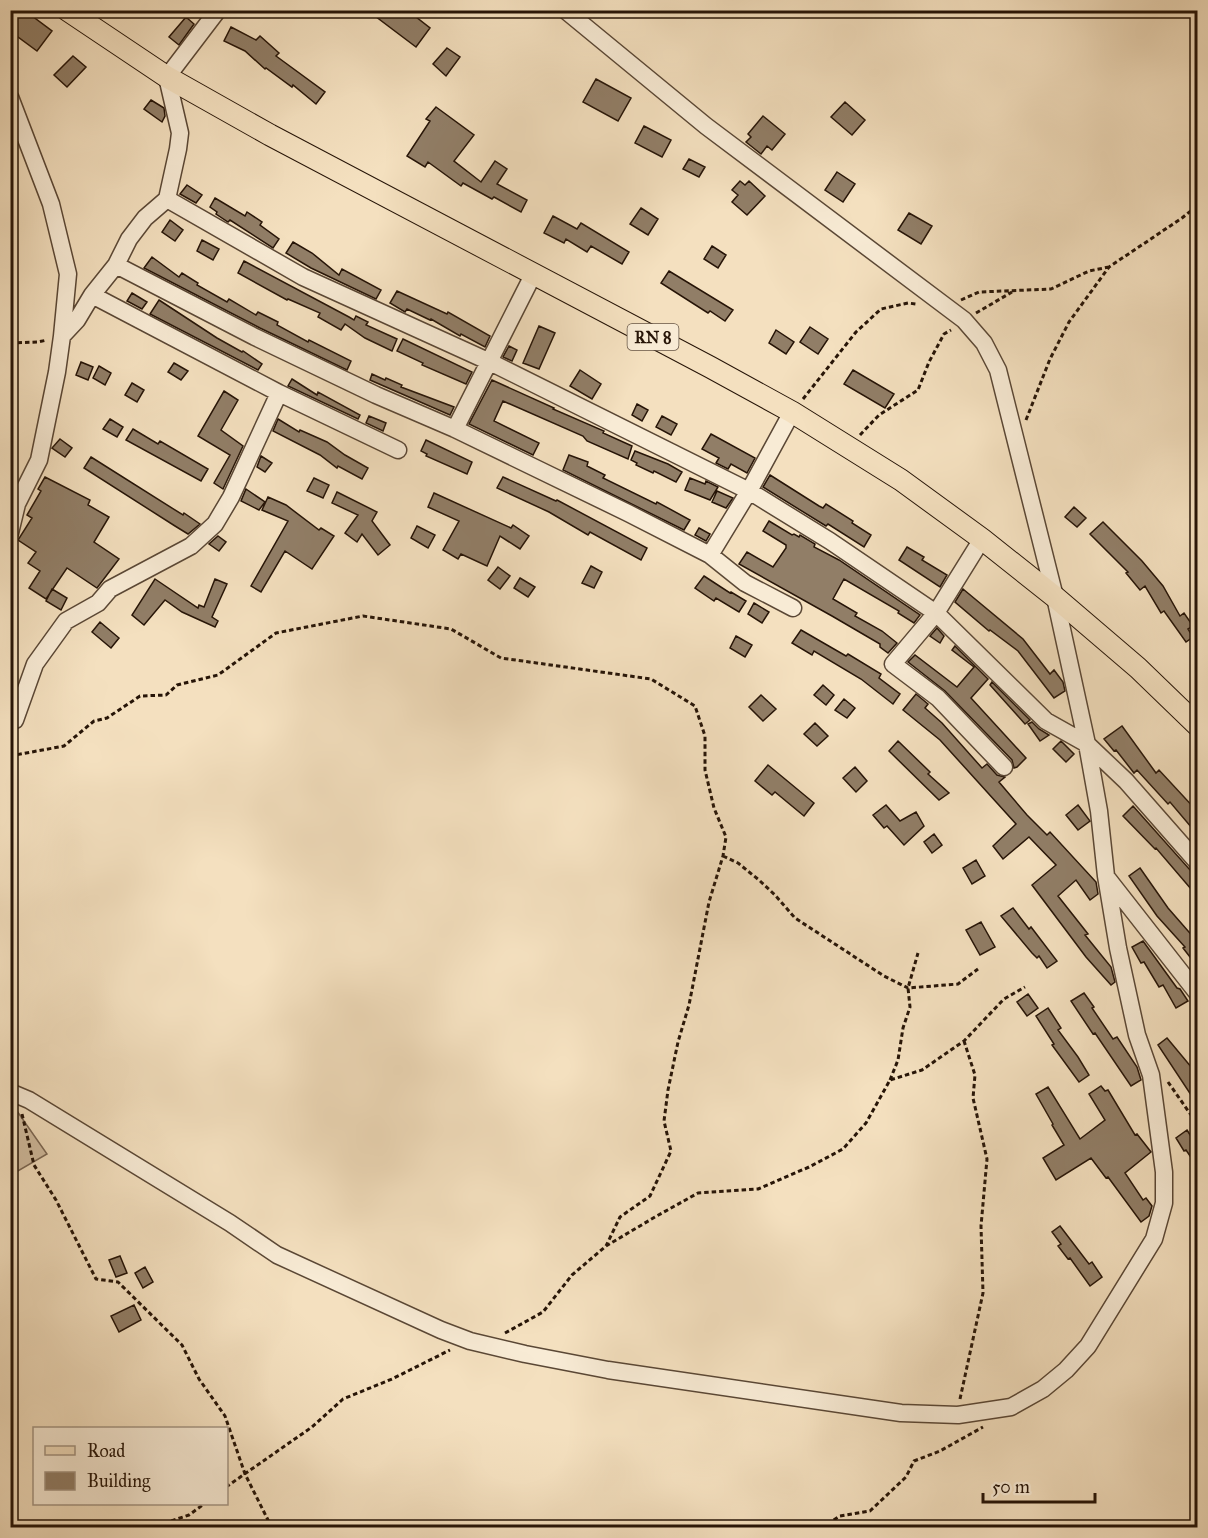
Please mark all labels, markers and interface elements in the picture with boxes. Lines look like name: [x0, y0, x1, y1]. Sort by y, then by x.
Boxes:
road number: RN 8: [628, 324, 678, 350]
legend: [33, 1427, 228, 1505]
text: Road: [87, 1440, 125, 1462]
scale bar: [983, 1466, 1096, 1504]
text: Building: [87, 1470, 151, 1493]
text: 50 m: [992, 1476, 1030, 1498]

